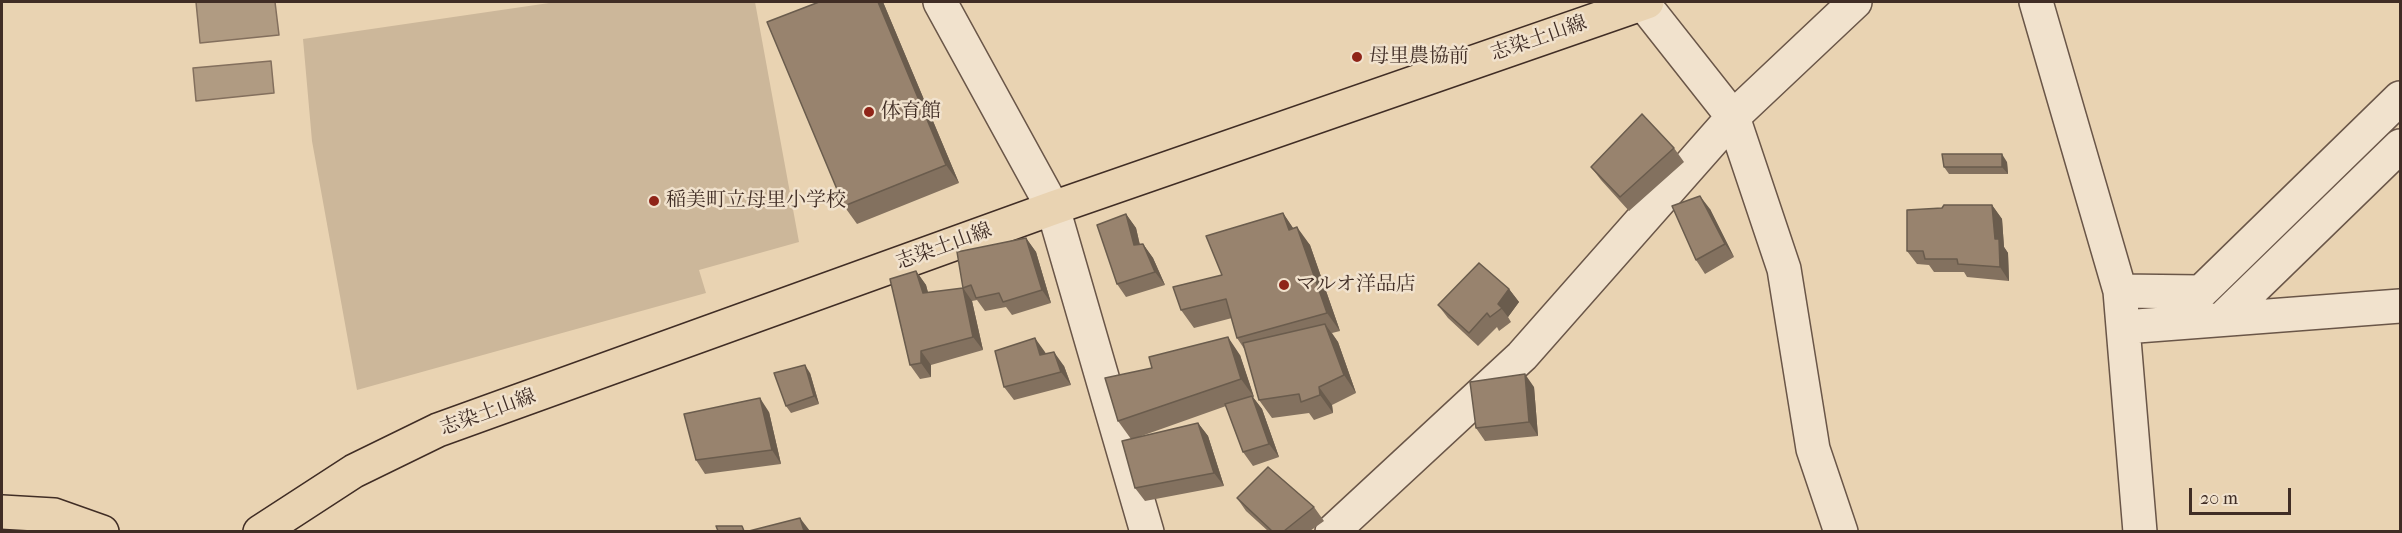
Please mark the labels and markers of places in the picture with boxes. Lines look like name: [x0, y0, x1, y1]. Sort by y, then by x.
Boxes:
place label: 母里農協前: [1369, 45, 1469, 69]
marker: 母里農協前: [1350, 50, 1364, 64]
place label: 体育館: [881, 100, 941, 124]
marker: 体育館: [862, 105, 876, 119]
place label: 稲美町立母里小学校: [666, 189, 846, 213]
marker: 稲美町立母里小学校: [647, 194, 661, 208]
place label: マルオ洋品店: [1296, 273, 1416, 297]
marker: マルオ洋品店: [1277, 278, 1291, 292]

